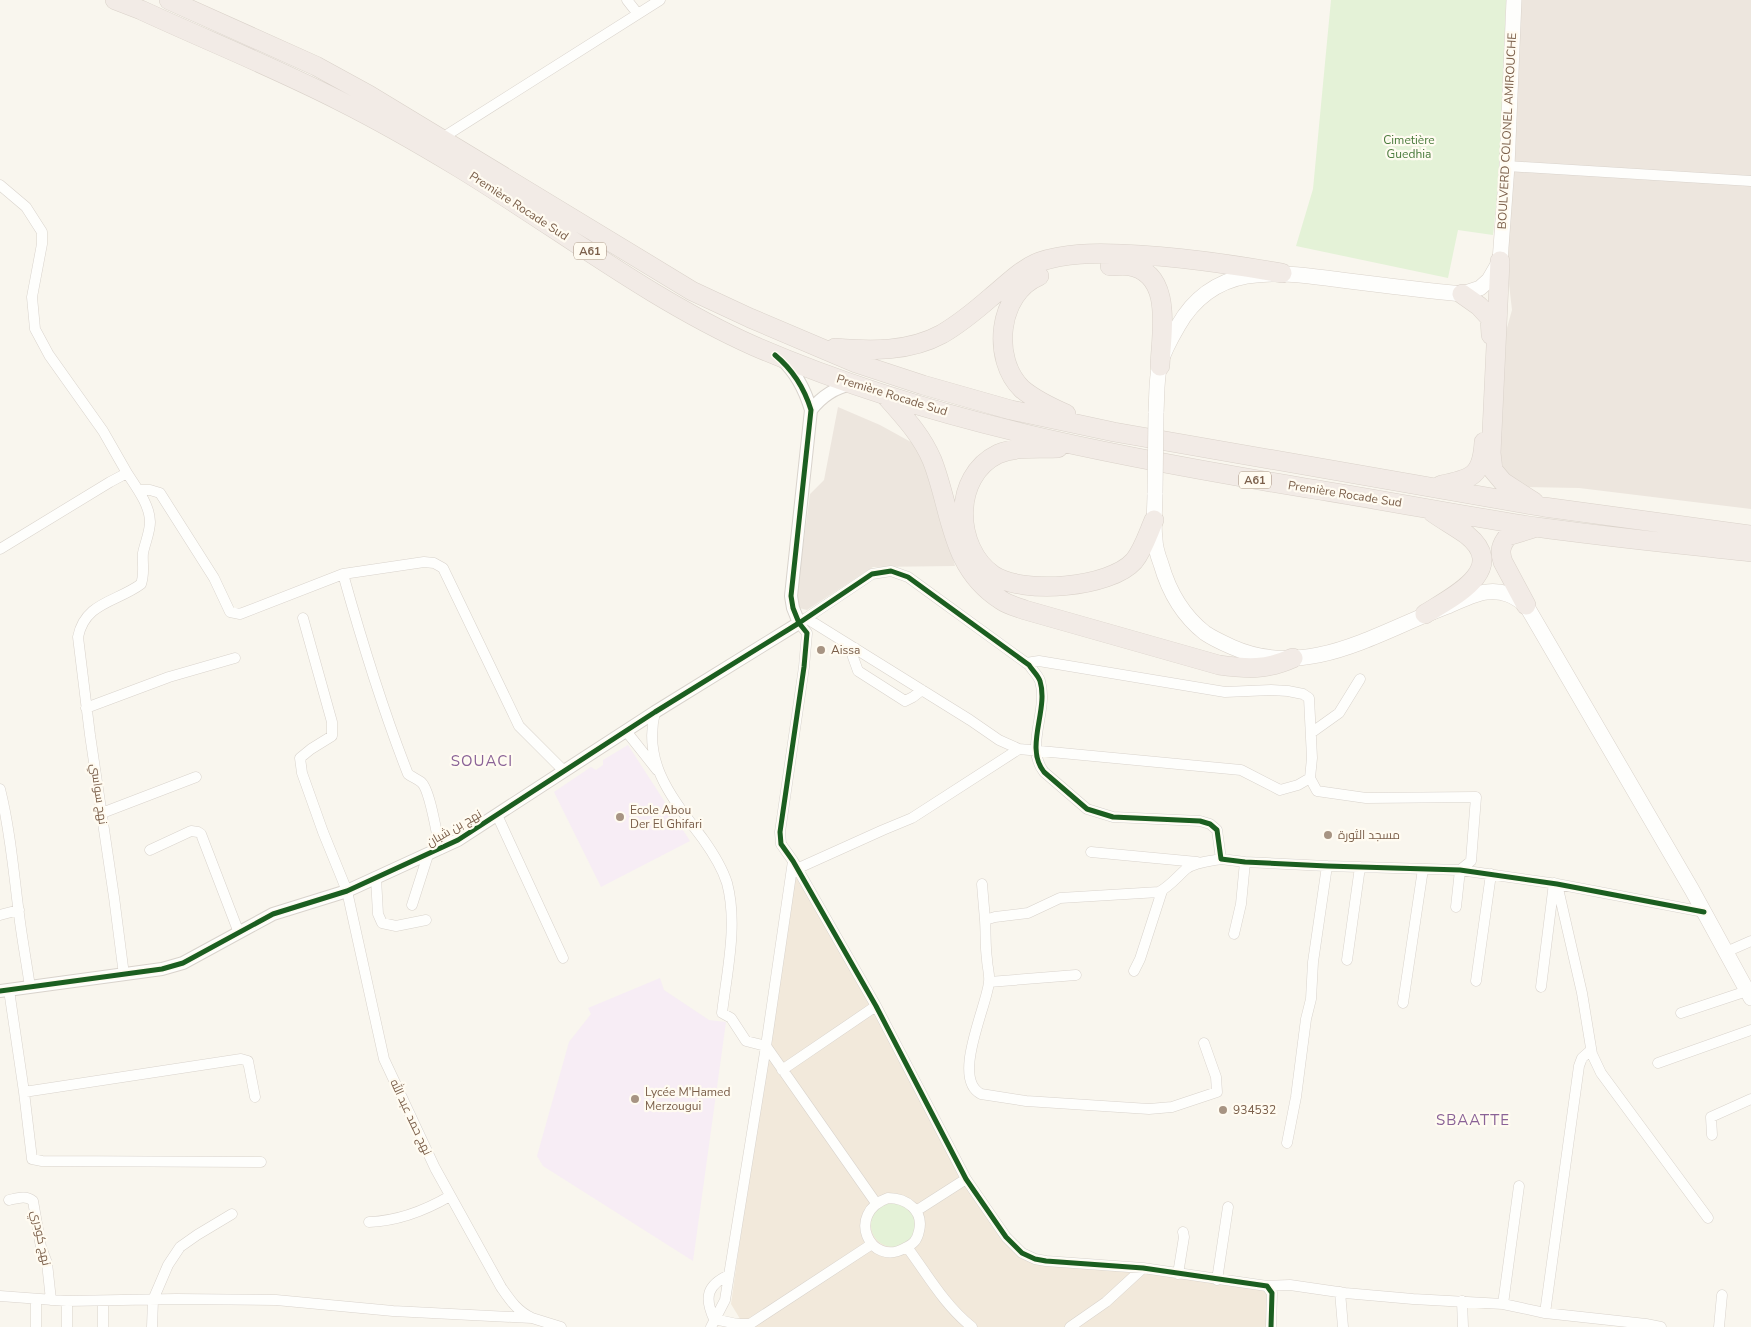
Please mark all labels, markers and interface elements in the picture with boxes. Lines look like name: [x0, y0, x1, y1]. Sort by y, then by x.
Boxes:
street label: BOULVERD COLONEL AMIROUCHE: [1494, 32, 1520, 230]
park label: Cimetière Guedhia: [1383, 132, 1435, 162]
street label: Première Rocade Sud: [466, 168, 572, 244]
road number: A61: [574, 242, 606, 260]
street label: Première Rocade Sud: [835, 371, 949, 419]
road number: A61: [1239, 472, 1271, 488]
street label: Première Rocade Sud: [1287, 477, 1403, 511]
place label: Aissa: [831, 642, 860, 658]
marker: Aissa: [815, 644, 827, 656]
district label: SOUACI: [451, 751, 513, 771]
street label: نهج سواسي: [85, 763, 111, 826]
place label: Ecole Abou Der El Ghifari: [630, 802, 702, 832]
street label: نهج بن شبان: [423, 806, 485, 850]
marker: Ecole Abou Der El Ghifari: [614, 811, 626, 823]
place label: مسجد الثورة: [1338, 827, 1400, 843]
marker: مسجد الثورة: [1322, 829, 1334, 841]
street label: نهج حمد عبد الله: [386, 1076, 436, 1158]
place label: Lycée M'Hamed Merzougui: [645, 1084, 730, 1114]
marker: Lycée M'Hamed Merzougui: [629, 1093, 641, 1105]
place label: 934532: [1233, 1102, 1276, 1118]
marker: 934532: [1217, 1104, 1229, 1116]
district label: SBAATTE: [1436, 1110, 1510, 1130]
street label: نهج كودري: [25, 1209, 55, 1267]

